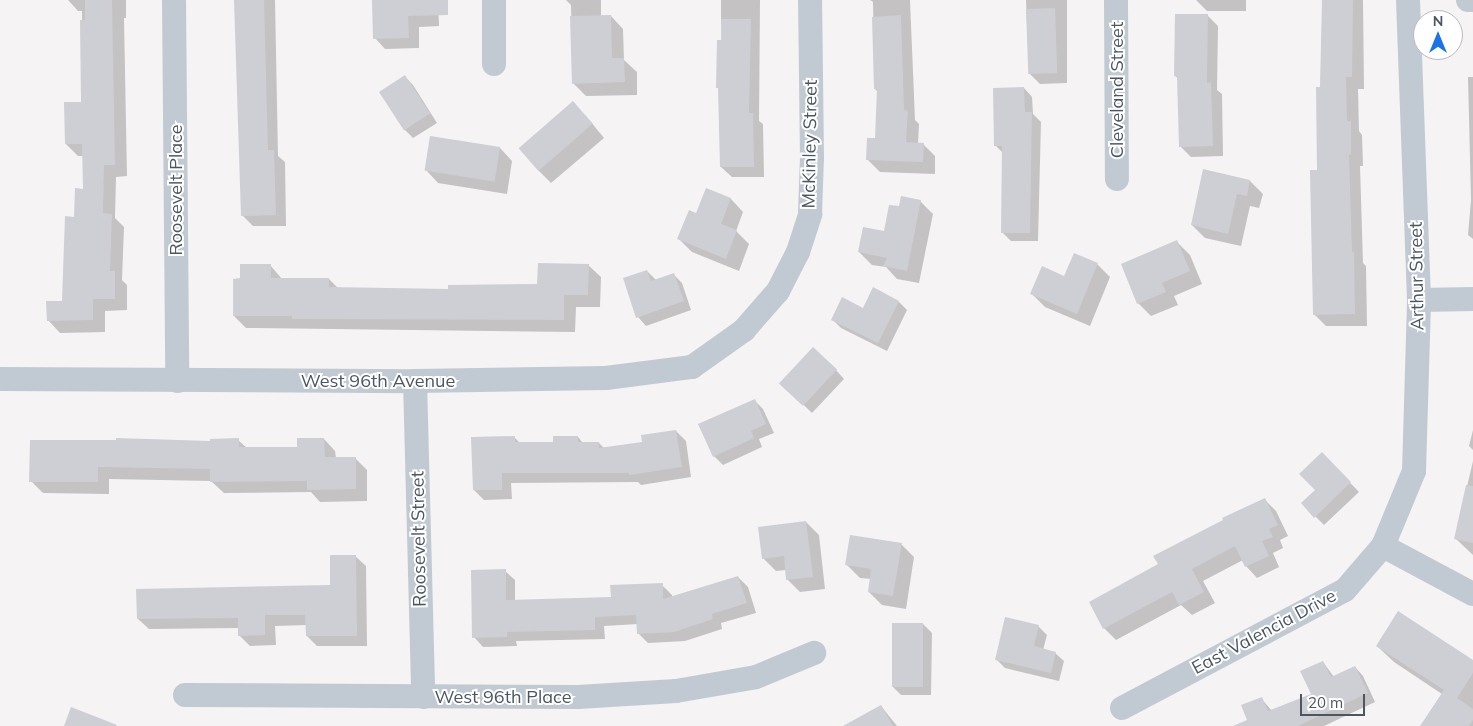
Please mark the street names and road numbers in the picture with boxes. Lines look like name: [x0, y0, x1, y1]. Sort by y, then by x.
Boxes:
street label: Cleveland Street: [1106, 22, 1128, 158]
street label: McKinley Street: [798, 80, 822, 208]
street label: Roosevelt Place: [165, 124, 187, 256]
street label: Arthur Street: [1405, 222, 1429, 330]
street label: West 96th Avenue: [301, 370, 455, 392]
street label: Roosevelt Street: [407, 471, 431, 607]
street label: East Valencia Drive: [1188, 585, 1340, 679]
street label: West 96th Place: [434, 686, 572, 708]

